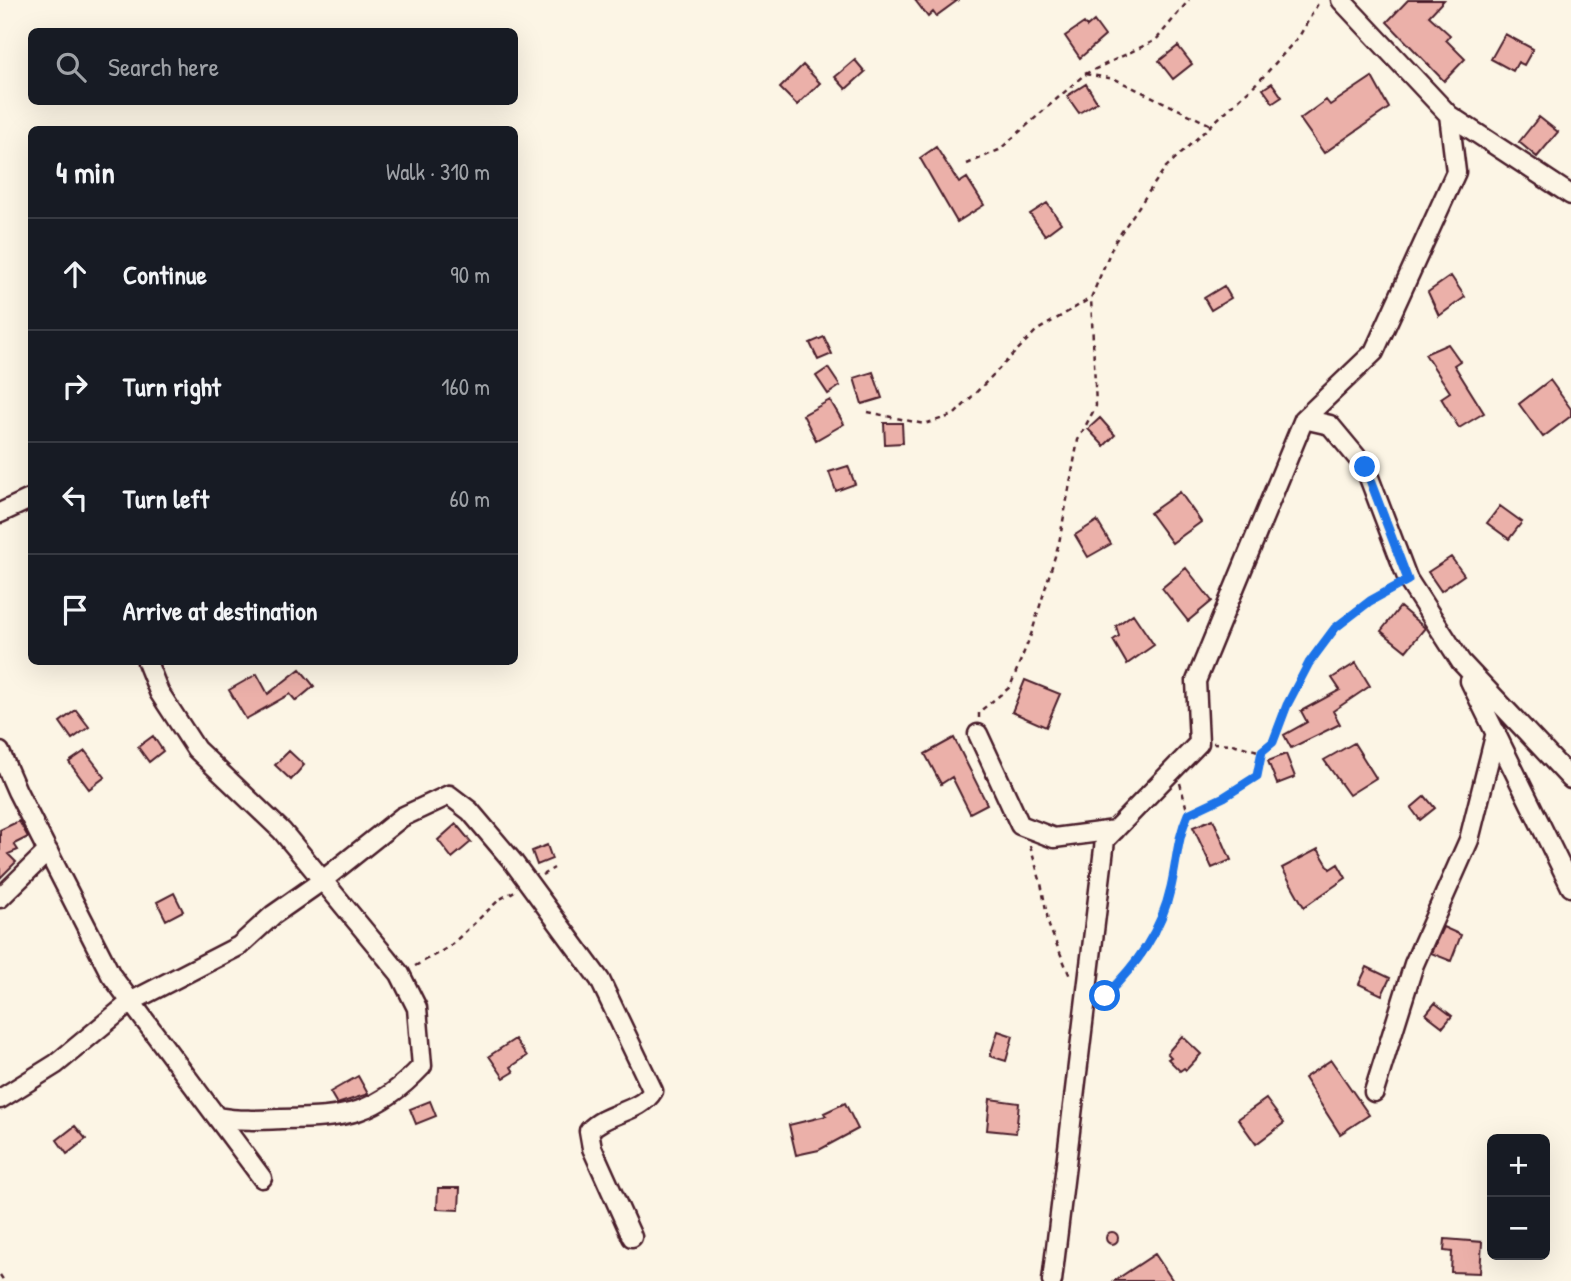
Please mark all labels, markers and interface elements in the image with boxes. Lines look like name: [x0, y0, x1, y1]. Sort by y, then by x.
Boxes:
search box: [28, 28, 518, 105]
icon: search: [52, 48, 90, 86]
text: Search here: [108, 49, 219, 84]
text: 4 min: [56, 152, 115, 192]
text: Walk · 310 m: [386, 156, 490, 187]
icon: ahead: [56, 255, 94, 293]
text: Continue: [123, 257, 207, 292]
text: 90 m: [450, 259, 490, 290]
icon: right: [56, 367, 94, 405]
text: Turn right: [123, 369, 221, 404]
text: 160 m: [441, 371, 490, 402]
route end: [1349, 451, 1380, 482]
icon: left: [56, 479, 94, 517]
text: Turn left: [123, 481, 209, 516]
text: 60 m: [450, 483, 490, 514]
icon: arrive: [56, 591, 94, 629]
text: Arrive at destination: [123, 593, 318, 628]
route start: [1089, 980, 1120, 1011]
map controls: [1487, 1134, 1550, 1260]
button: +: [1487, 1134, 1550, 1197]
button: −: [1487, 1197, 1550, 1260]

